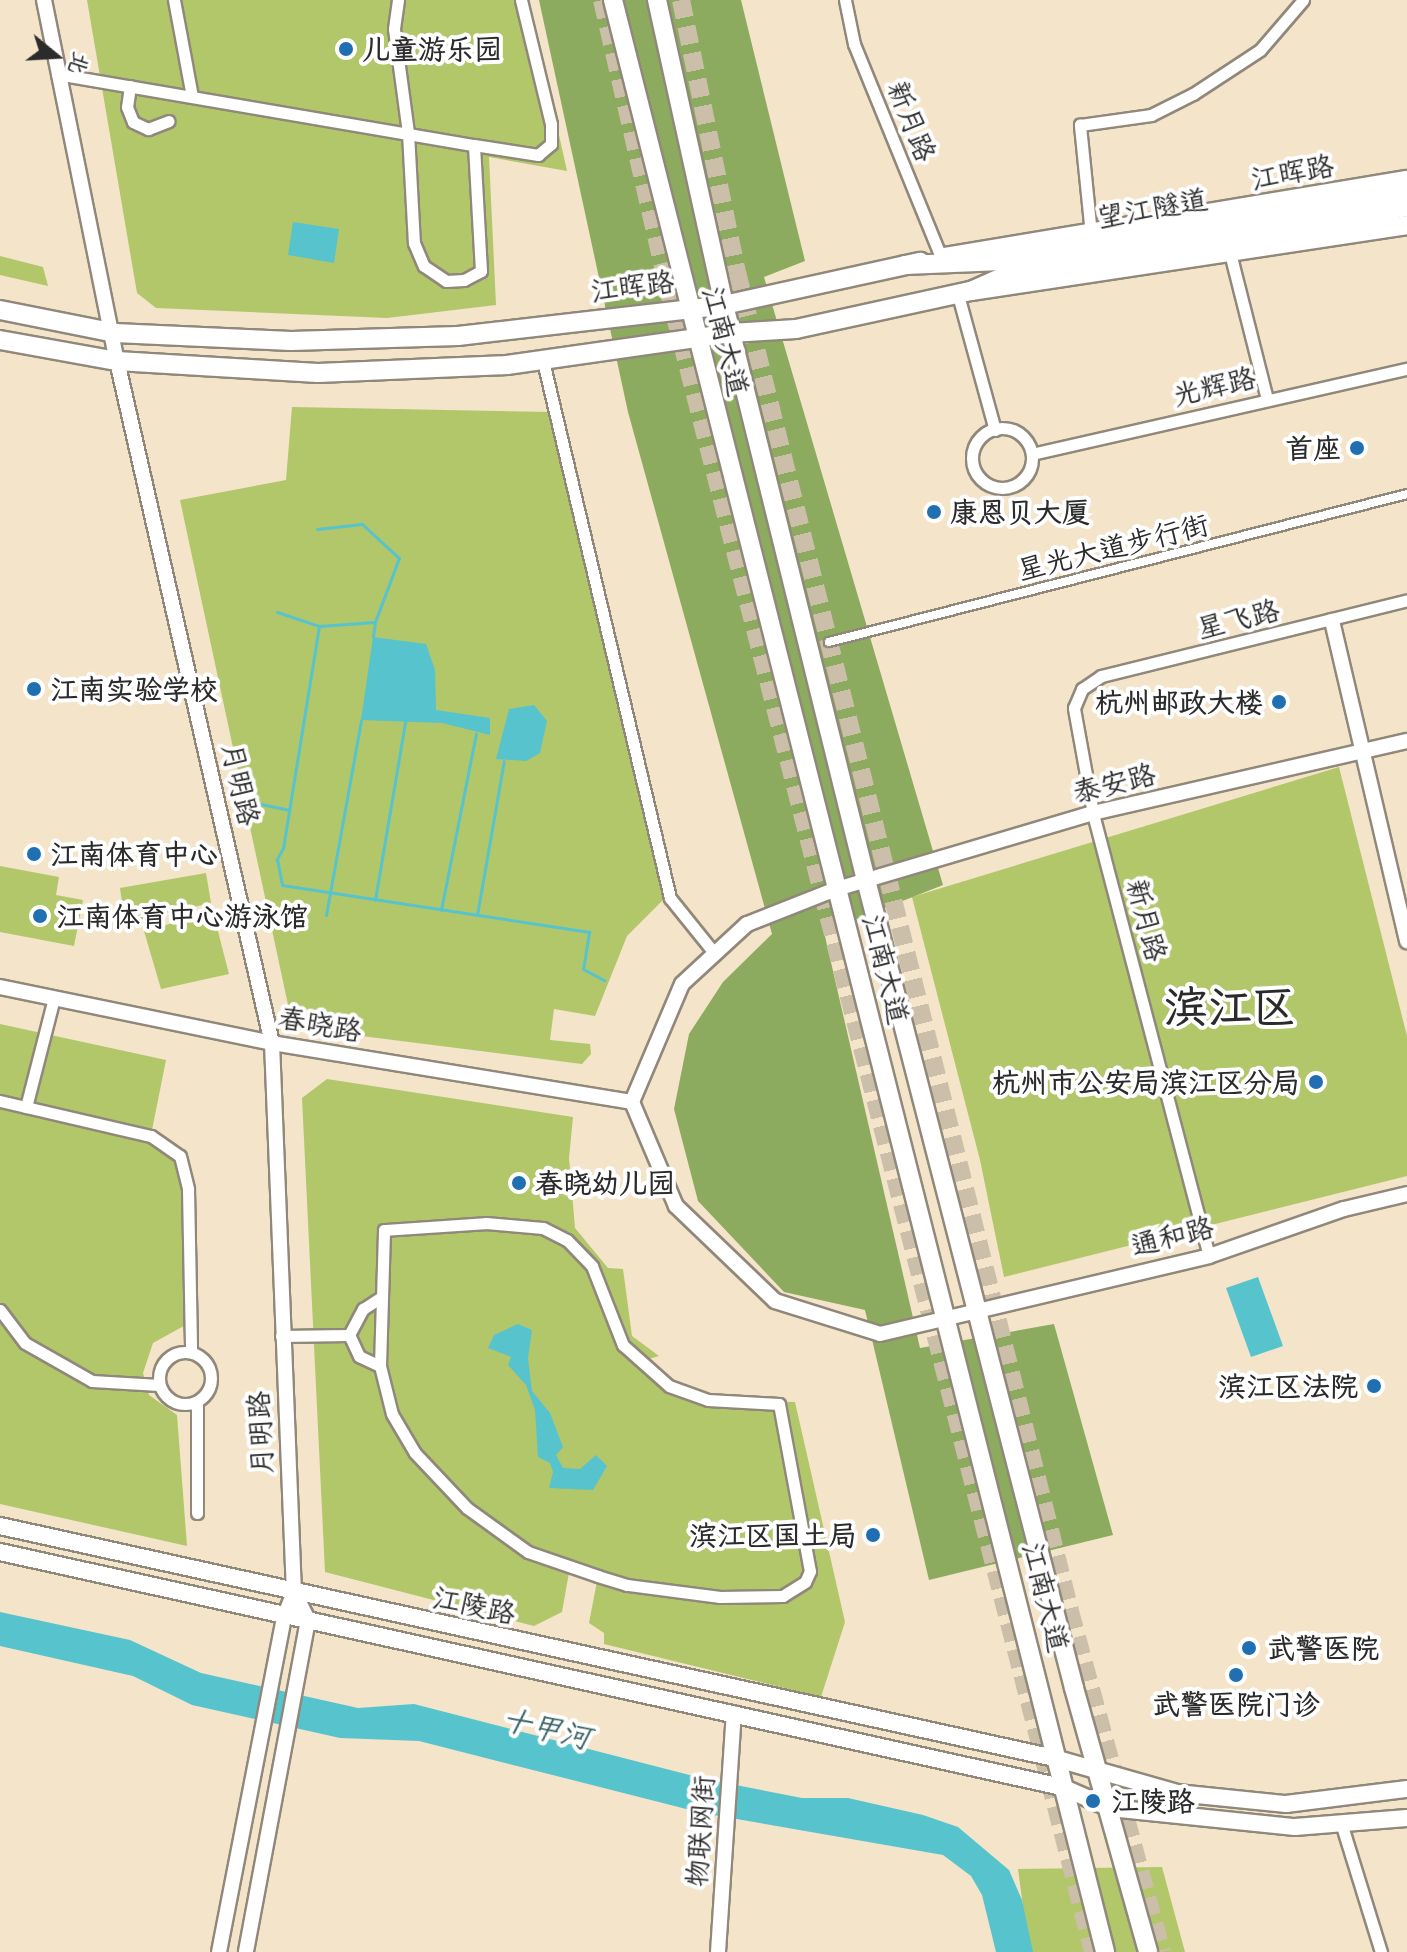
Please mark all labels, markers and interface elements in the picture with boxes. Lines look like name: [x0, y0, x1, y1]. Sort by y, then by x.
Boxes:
north arrow: [16, 16, 96, 96]
place label: 儿童游乐园: [362, 32, 502, 66]
marker: 儿童游乐园: [337, 40, 355, 58]
text: 北: [63, 49, 96, 78]
street label: 新月路: [881, 76, 943, 166]
street label: 江晖路: [1248, 148, 1336, 196]
street label: 望江隧道: [1094, 182, 1210, 234]
street label: 江晖路: [588, 264, 676, 308]
street label: 江南大道: [696, 283, 756, 399]
street label: 光辉路: [1169, 360, 1259, 412]
place label: 首座: [1285, 431, 1341, 465]
marker: 首座: [1348, 439, 1366, 457]
place label: 康恩贝大厦: [950, 495, 1090, 529]
marker: 康恩贝大厦: [925, 503, 943, 521]
street label: 星光大道步行街: [1014, 507, 1212, 587]
street label: 星飞路: [1193, 593, 1283, 645]
place label: 江南实验学校: [50, 672, 218, 706]
marker: 江南实验学校: [25, 680, 43, 698]
place label: 杭州邮政大楼: [1095, 685, 1263, 719]
marker: 杭州邮政大楼: [1270, 693, 1288, 711]
street label: 月明路: [215, 739, 267, 829]
street label: 泰安路: [1069, 757, 1159, 809]
place label: 江南体育中心: [50, 837, 218, 871]
marker: 江南体育中心: [25, 845, 43, 863]
street label: 新月路: [1120, 875, 1174, 965]
place label: 江南体育中心游泳馆: [56, 899, 308, 933]
marker: 江南体育中心游泳馆: [31, 907, 49, 925]
street label: 江南大道: [856, 911, 916, 1027]
district label: 滨江区: [1164, 981, 1296, 1033]
street label: 春晓路: [276, 1000, 364, 1048]
place label: 杭州市公安局滨江区分局: [992, 1065, 1300, 1099]
marker: 杭州市公安局滨江区分局: [1307, 1073, 1325, 1091]
place label: 春晓幼儿园: [535, 1166, 675, 1200]
marker: 春晓幼儿园: [510, 1174, 528, 1192]
street label: 通和路: [1127, 1210, 1217, 1262]
place label: 滨江区法院: [1218, 1369, 1358, 1403]
marker: 滨江区法院: [1365, 1377, 1383, 1395]
street label: 月明路: [241, 1390, 279, 1476]
place label: 滨江区国土局: [689, 1518, 857, 1552]
marker: 滨江区国土局: [864, 1526, 882, 1544]
street label: 江南大道: [1016, 1539, 1076, 1655]
street label: 江陵路: [429, 1580, 519, 1630]
place label: 武警医院: [1267, 1631, 1379, 1665]
marker: 武警医院: [1238, 1637, 1260, 1659]
marker: 武警医院门诊: [1227, 1666, 1245, 1684]
place label: 武警医院门诊: [1152, 1687, 1320, 1721]
water label: 十甲河: [498, 1701, 594, 1757]
street label: 物联网街: [679, 1774, 721, 1888]
place label: 江陵路: [1111, 1784, 1195, 1818]
marker: 江陵路: [1082, 1790, 1104, 1812]

